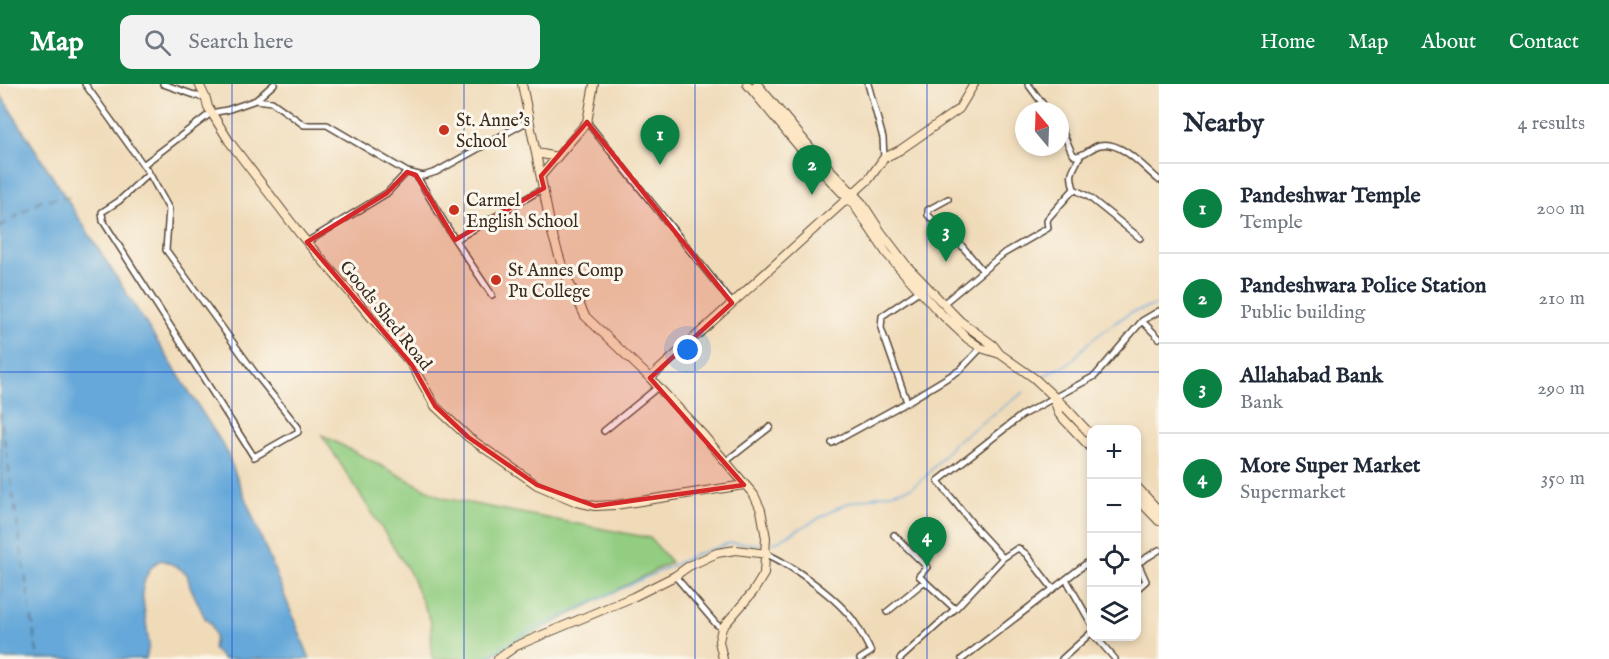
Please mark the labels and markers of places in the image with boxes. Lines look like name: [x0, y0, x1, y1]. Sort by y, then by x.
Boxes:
place label: St. Anne's School: [456, 110, 530, 154]
pin: 1: [640, 116, 680, 165]
marker: St. Anne's School: [437, 123, 451, 137]
pin: 2: [792, 146, 832, 195]
place label: Carmel English School: [466, 190, 578, 234]
marker: Carmel English School: [447, 203, 461, 217]
pin: 3: [926, 212, 966, 262]
place label: St Annes Comp Pu College: [508, 260, 624, 304]
marker: St Annes Comp Pu College: [489, 273, 503, 287]
pin: 4: [908, 518, 946, 567]

